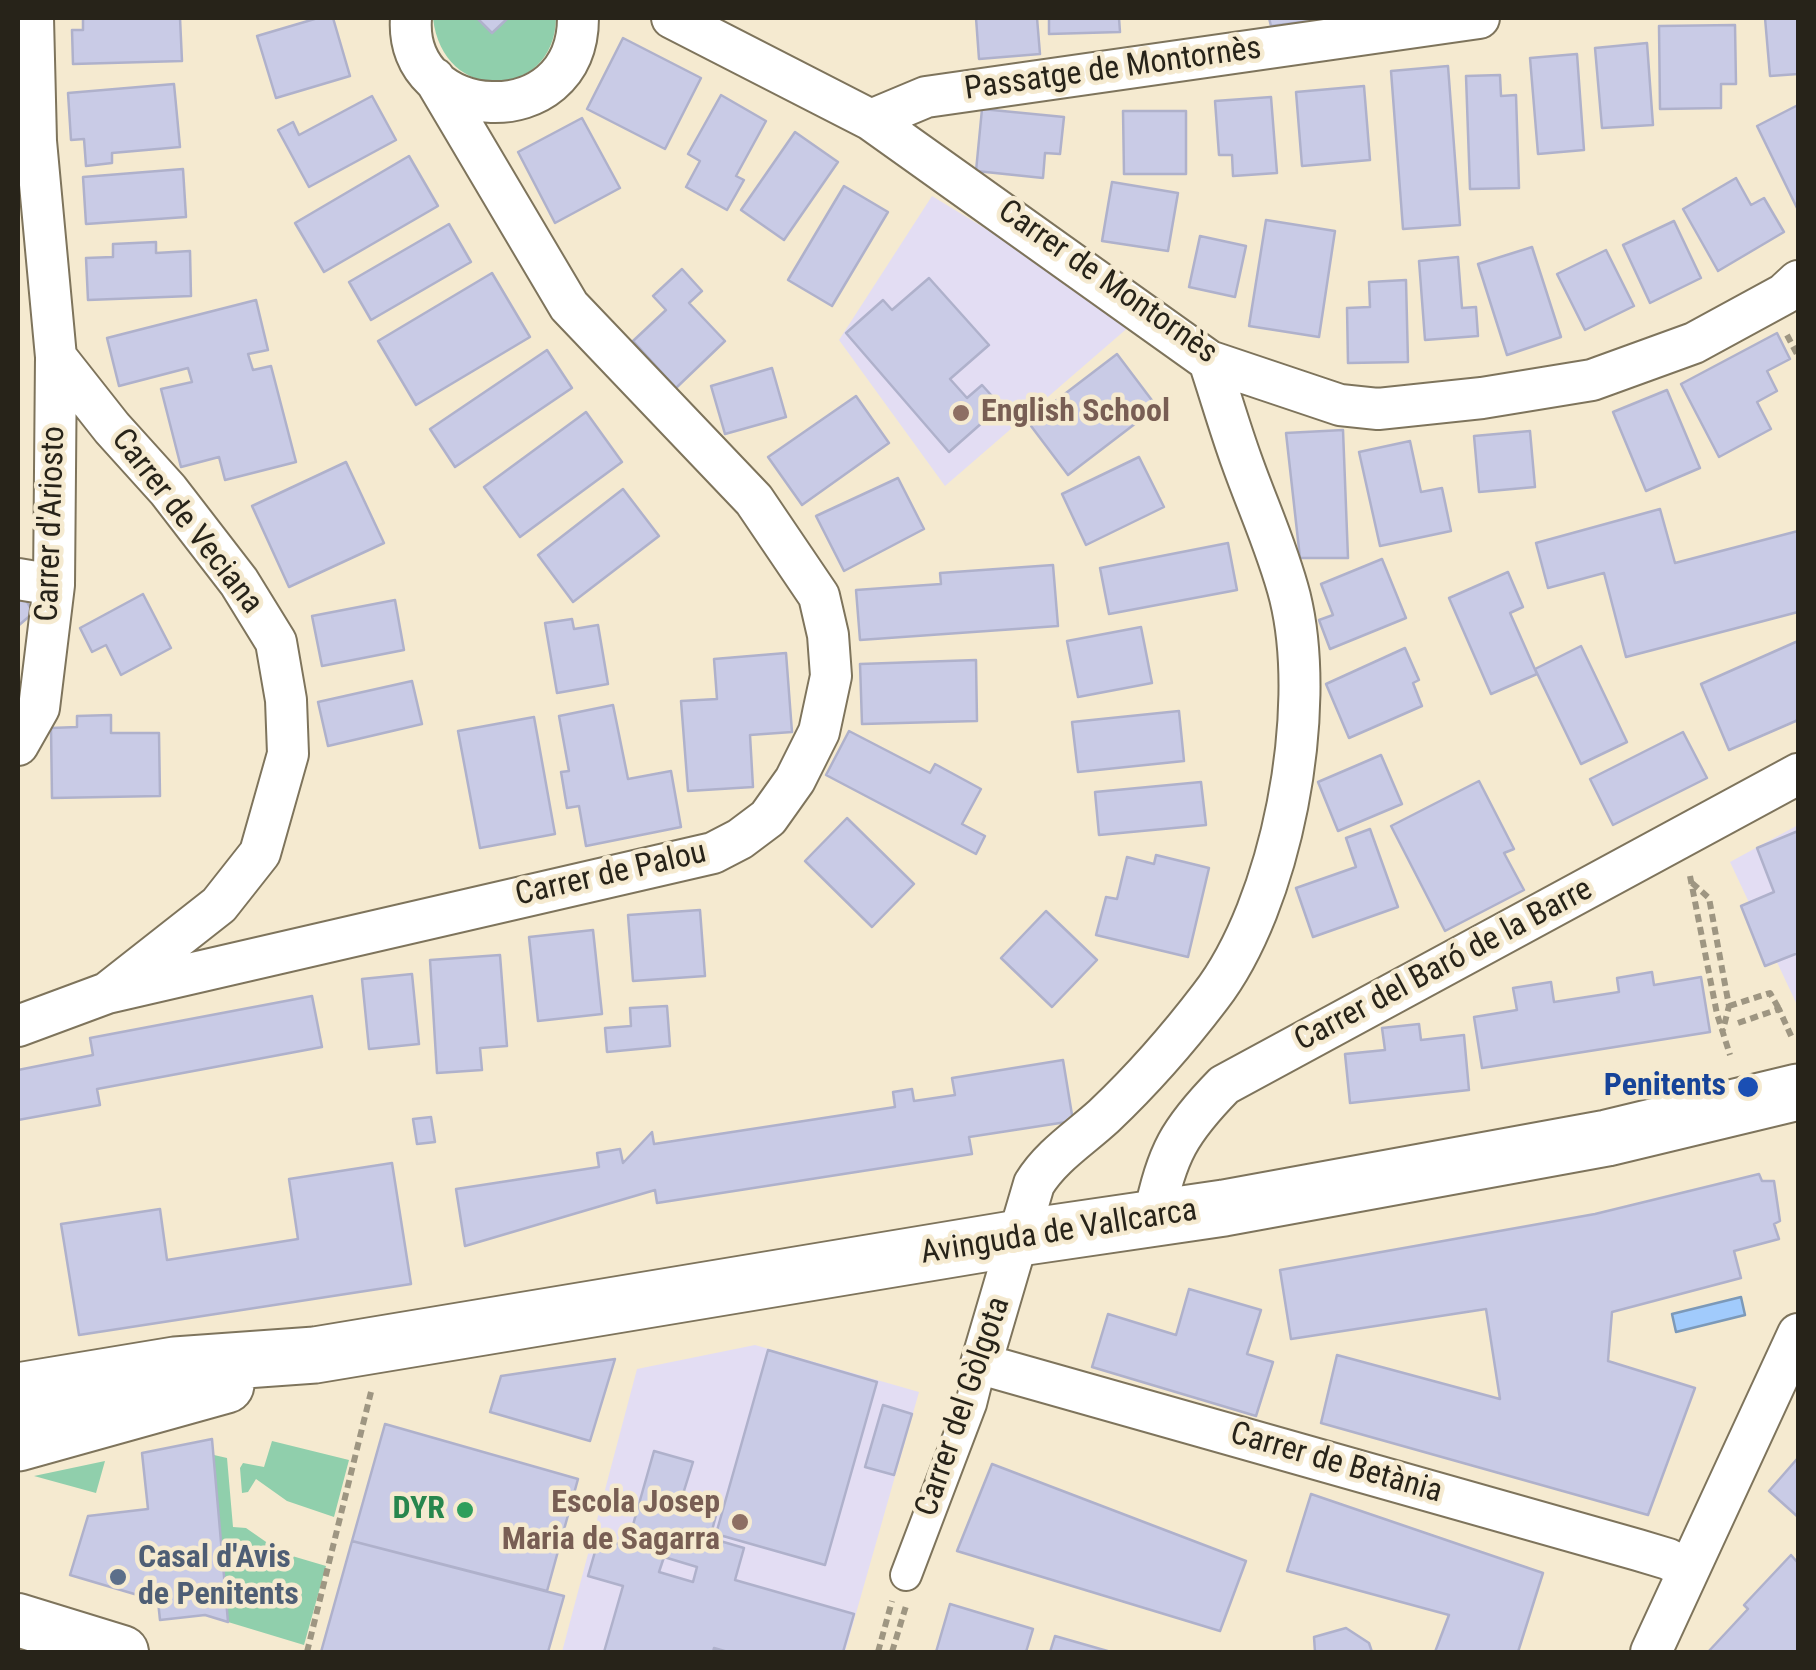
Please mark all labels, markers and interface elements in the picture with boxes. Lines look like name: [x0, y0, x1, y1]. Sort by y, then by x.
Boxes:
street label: Passatge de Montornès: [962, 30, 1264, 110]
street label: Carrer de Montornès: [990, 193, 1224, 373]
place label: English School: [981, 394, 1170, 432]
marker: English School: [950, 402, 972, 424]
street label: Carrer de Veciana: [102, 422, 270, 622]
street label: Carrer d'Ariosto: [29, 425, 75, 623]
street label: Carrer de Palou: [512, 834, 710, 916]
street label: Carrer del Baró de la Barre: [1289, 871, 1599, 1061]
place label: Penitents: [1604, 1068, 1726, 1106]
marker: Penitents: [1735, 1074, 1761, 1100]
street label: Avinguda de Vallcarca: [918, 1192, 1200, 1274]
street label: Carrer del Gòlgota: [909, 1292, 1019, 1522]
street label: Carrer de Betània: [1226, 1415, 1446, 1513]
place label: Escola Josep Maria de Sagarra: [502, 1485, 720, 1560]
place label: DYR: [393, 1491, 445, 1529]
marker: DYR: [454, 1499, 476, 1521]
marker: Escola Josep Maria de Sagarra: [729, 1511, 751, 1533]
place label: Casal d'Avis de Penitents: [138, 1540, 299, 1615]
marker: Casal d'Avis de Penitents: [107, 1566, 129, 1588]

